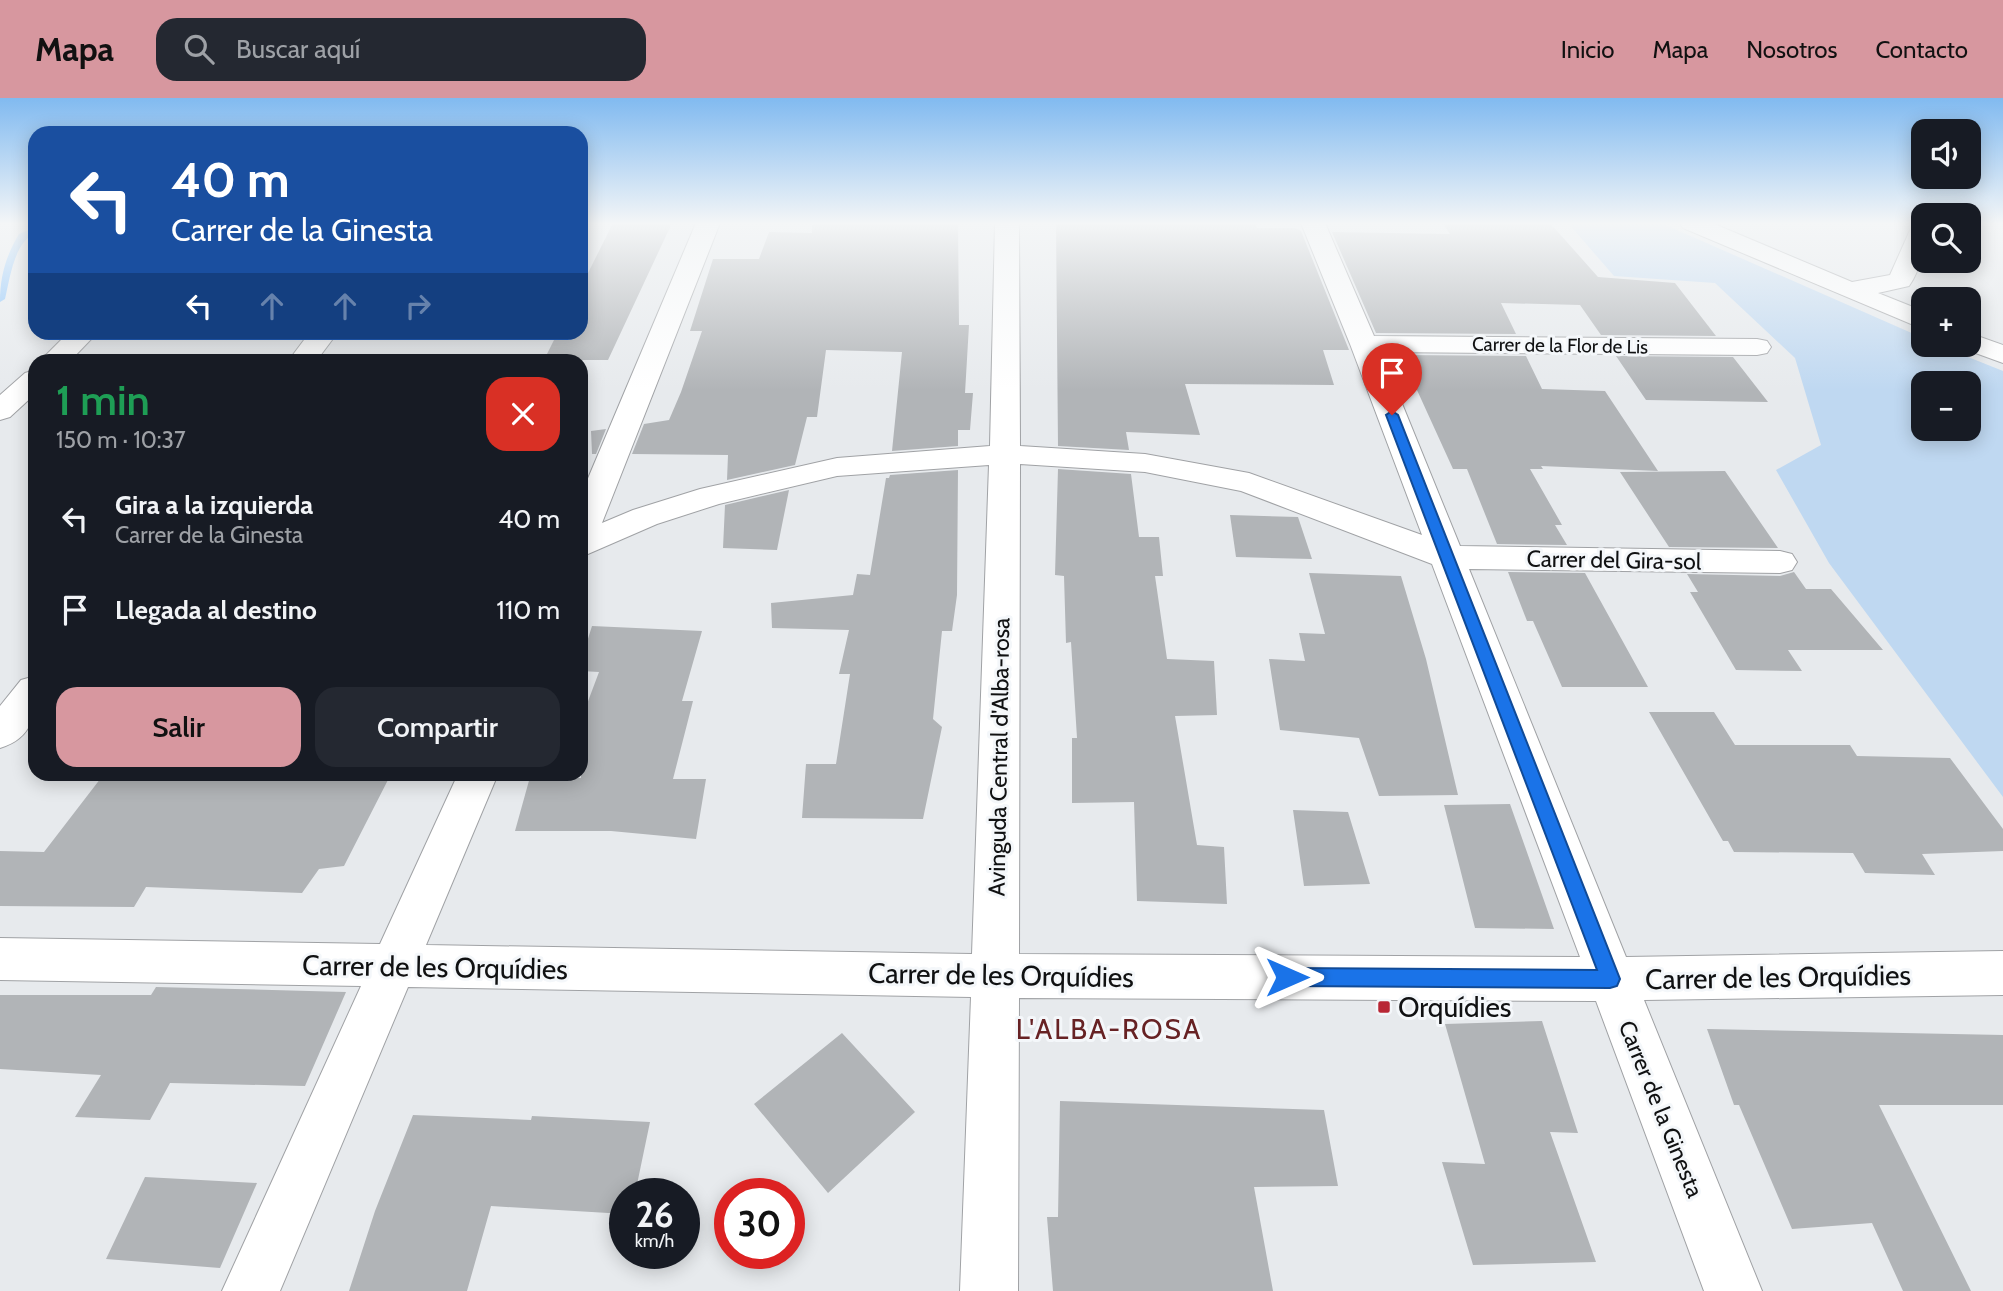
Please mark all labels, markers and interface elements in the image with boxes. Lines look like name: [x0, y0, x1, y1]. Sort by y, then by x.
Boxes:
search box: [156, 18, 646, 81]
text: Mapa: [35, 29, 114, 69]
icon: search: [180, 30, 218, 68]
text: Buscar aquí: [236, 33, 360, 65]
text: Inicio: [1561, 35, 1614, 64]
text: Mapa: [1652, 35, 1708, 64]
text: Nosotros: [1746, 35, 1837, 64]
text: Contacto: [1875, 35, 1968, 64]
map controls: [1911, 119, 1981, 441]
button: sound: [1911, 119, 1981, 189]
text: 40 m: [171, 150, 290, 209]
icon: left: [56, 154, 147, 245]
button: search: [1911, 203, 1981, 273]
text: Carrer de la Ginesta: [171, 210, 433, 249]
icon: left: [180, 287, 218, 325]
icon: ahead: [253, 287, 291, 325]
icon: ahead: [326, 287, 364, 325]
icon: right: [399, 287, 437, 325]
button: +: [1911, 287, 1981, 357]
street label: Carrer de la Flor de Lis: [1472, 332, 1648, 359]
pin: [1362, 343, 1422, 415]
icon: arrive: [1373, 354, 1411, 392]
button: −: [1911, 371, 1981, 441]
text: 1 min: [56, 374, 150, 426]
button: close: [486, 377, 560, 451]
text: 150 m · 10:37: [56, 426, 186, 454]
text: Gira a la izquierda: [115, 489, 313, 521]
icon: left: [56, 500, 94, 538]
text: 40 m: [498, 503, 560, 535]
text: Carrer de la Ginesta: [115, 521, 303, 549]
street label: Carrer del Gira-sol: [1527, 544, 1702, 576]
icon: arrive: [56, 591, 94, 629]
text: Llegada al destino: [115, 594, 317, 626]
text: 110 m: [496, 594, 560, 626]
street label: Avinguda Central d'Alba-rosa: [983, 617, 1015, 897]
button: Salir: [56, 687, 301, 767]
button: Compartir: [315, 687, 560, 767]
position arrow: [1250, 940, 1324, 1014]
street label: Carrer de les Orquídies: [302, 948, 568, 986]
street label: Carrer de les Orquídies: [868, 956, 1134, 994]
street label: Carrer de les Orquídies: [1645, 958, 1911, 996]
place label: Orquídies: [1398, 990, 1511, 1024]
marker: Orquídies: [1376, 999, 1392, 1015]
district label: L'ALBA-ROSA: [1016, 1012, 1202, 1046]
street label: Carrer de la Ginesta: [1613, 1017, 1709, 1201]
speed limit sign: 30: [714, 1178, 805, 1269]
text: 26: [635, 1193, 674, 1236]
text: km/h: [635, 1230, 674, 1252]

